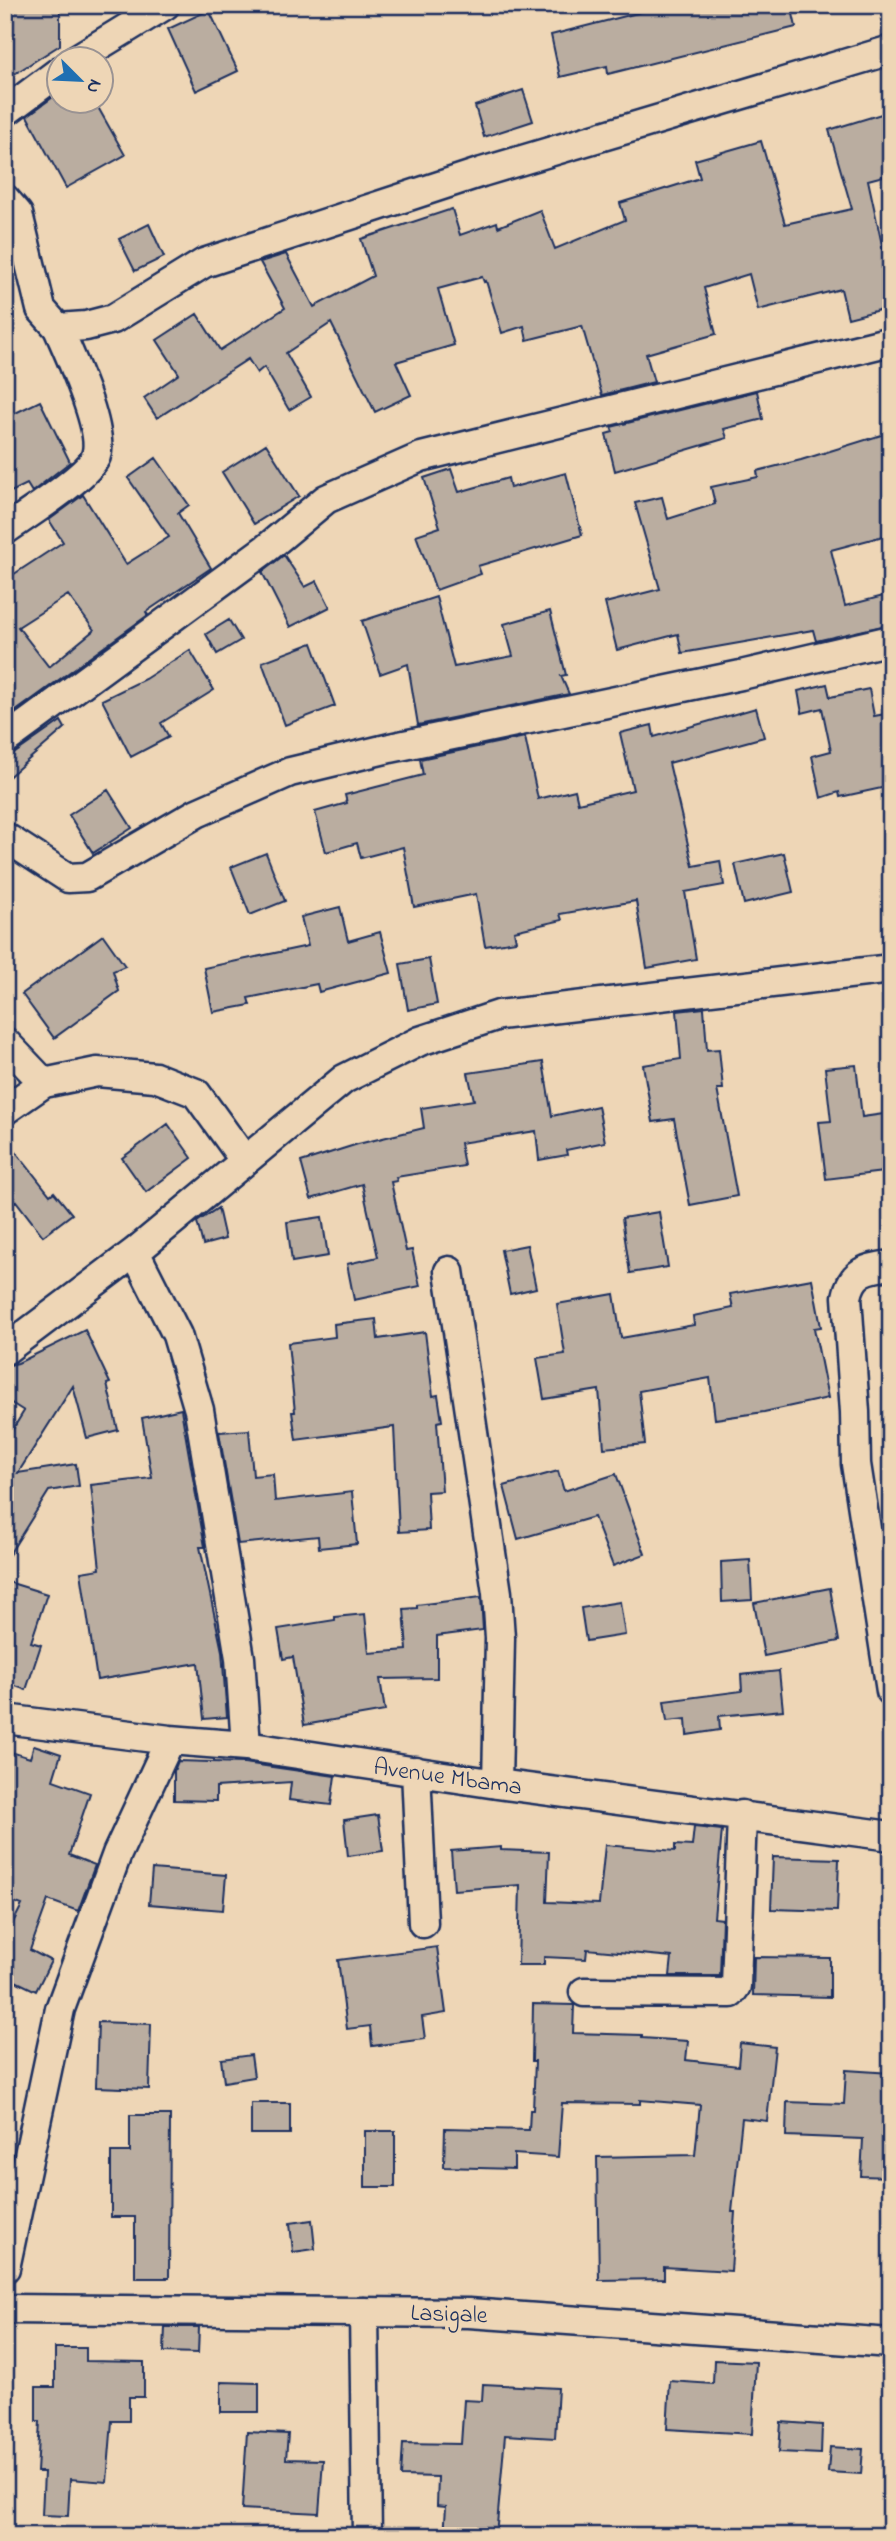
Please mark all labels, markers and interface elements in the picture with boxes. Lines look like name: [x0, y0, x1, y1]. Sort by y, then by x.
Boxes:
north arrow: [46, 46, 116, 116]
text: N: [78, 75, 108, 97]
street label: Avenue Mbama: [371, 1751, 524, 1806]
street label: Lasigale: [410, 2297, 488, 2334]

